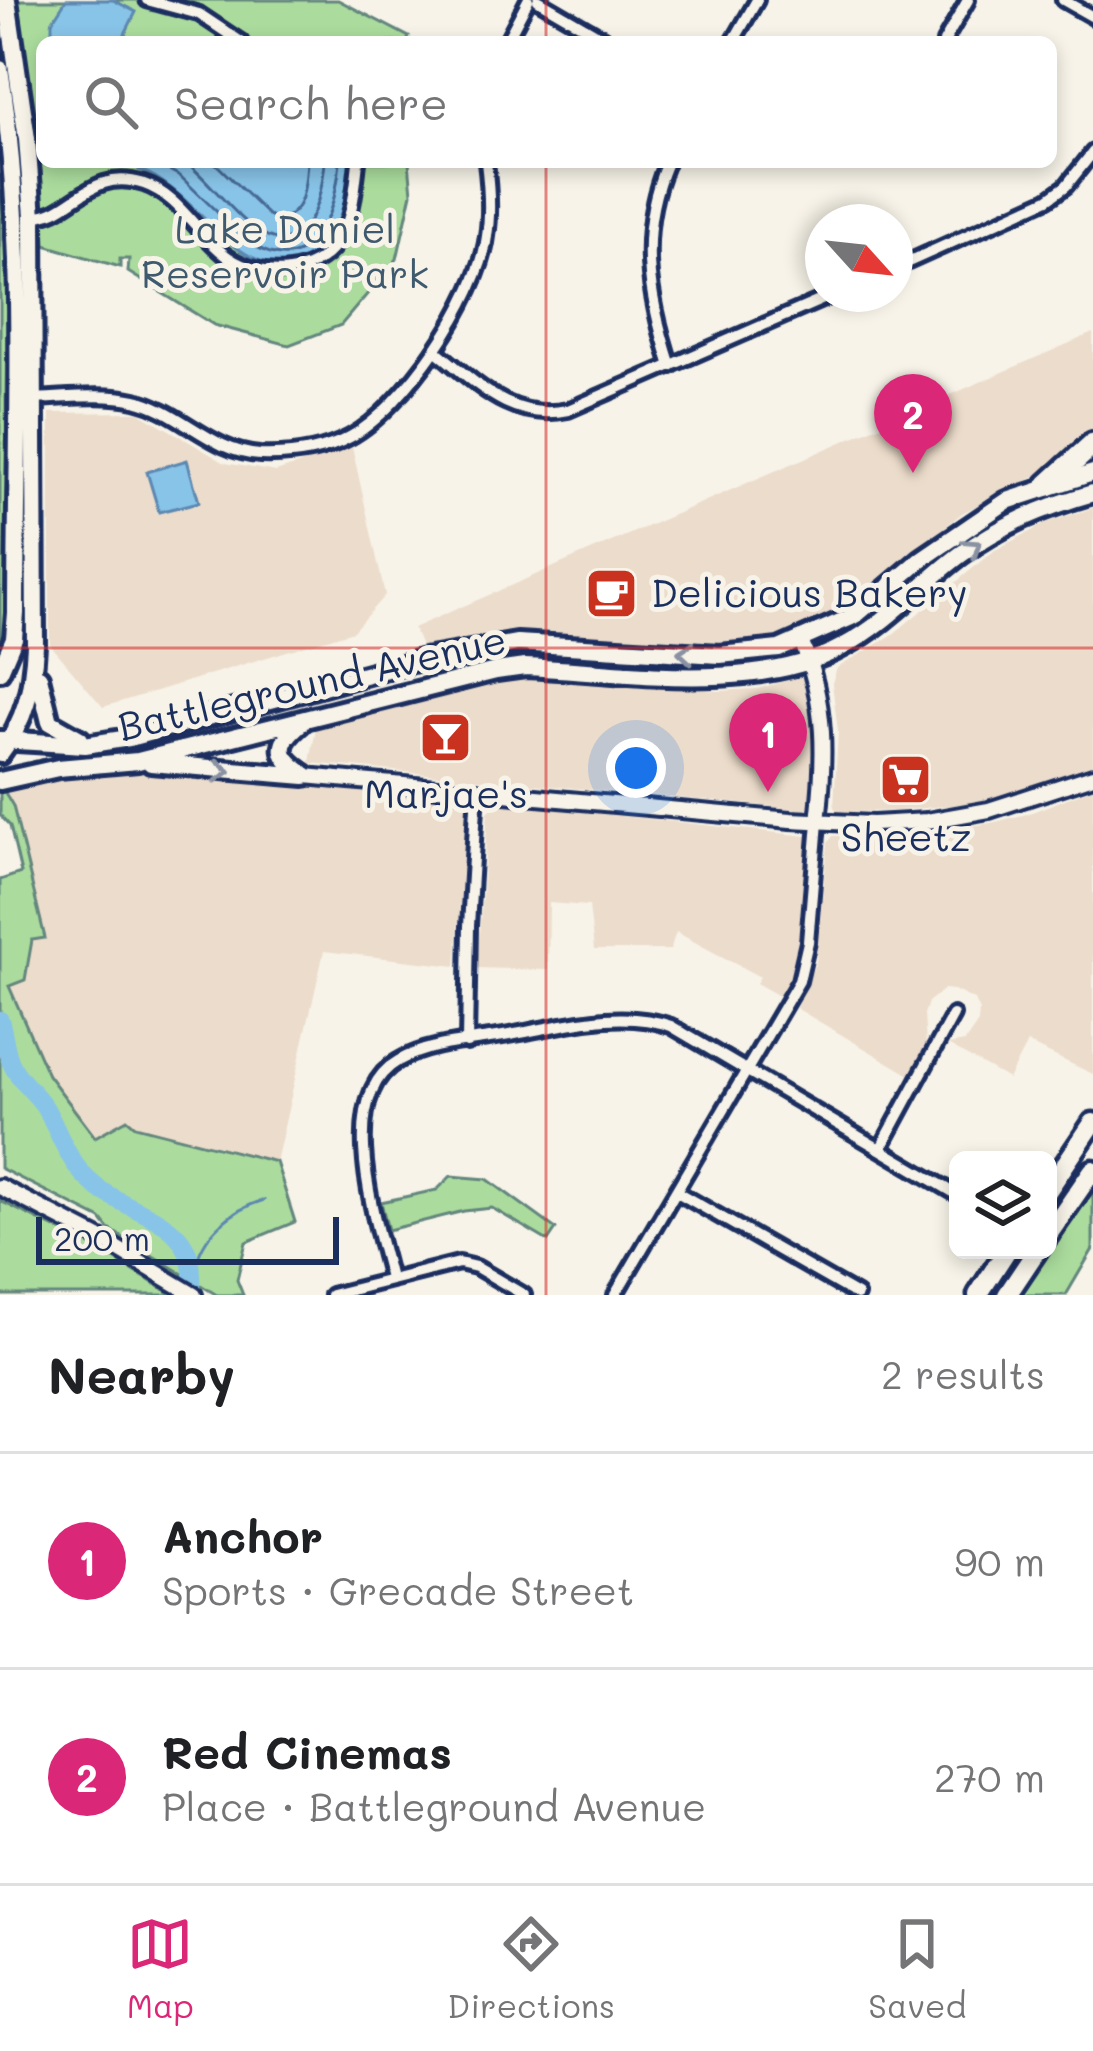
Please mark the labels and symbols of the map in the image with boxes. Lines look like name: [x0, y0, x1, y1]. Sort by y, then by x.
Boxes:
park label: Lake Daniel Reservoir Park: [141, 202, 429, 298]
north arrow: [805, 204, 913, 312]
pin: 2: [874, 374, 952, 473]
one-way arrow: [960, 539, 982, 561]
cafe icon: Delicious Bakery: [584, 565, 640, 621]
place label: Delicious Bakery: [651, 566, 968, 617]
street label: Battleground Avenue: [112, 612, 511, 752]
one-way arrow: [676, 640, 695, 666]
pin: 1: [729, 693, 807, 792]
bar icon: Marjae's: [418, 709, 474, 765]
your location: [606, 738, 666, 798]
supermarket icon: Sheetz: [878, 752, 934, 808]
one-way arrow: [213, 757, 232, 783]
place label: Marjae's: [364, 767, 528, 818]
place label: Sheetz: [840, 810, 972, 861]
scale bar: [36, 1211, 339, 1264]

